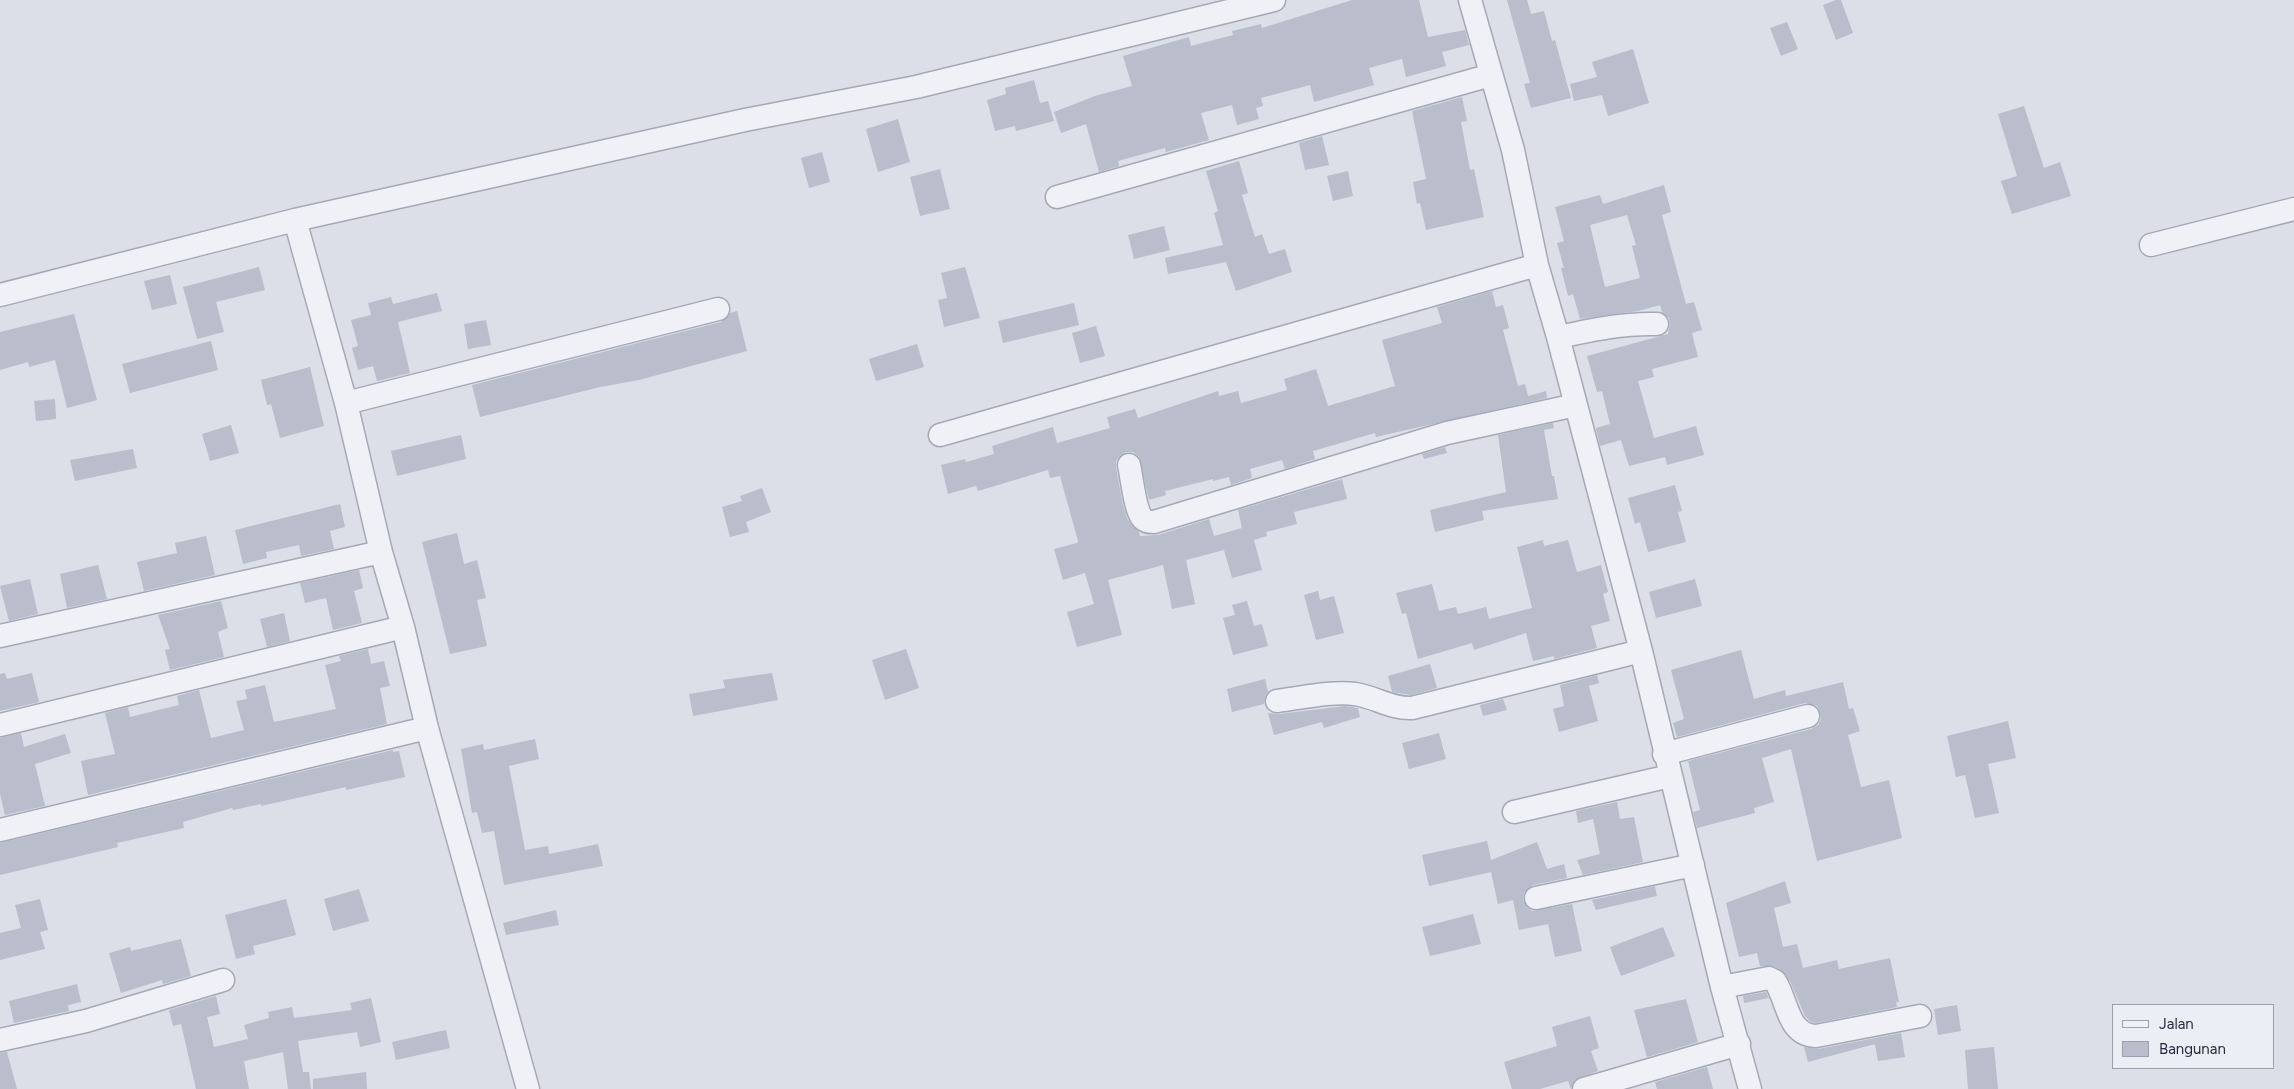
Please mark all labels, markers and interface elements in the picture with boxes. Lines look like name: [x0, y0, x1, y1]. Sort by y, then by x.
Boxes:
legend: [2112, 1004, 2274, 1069]
text: Jalan: [2159, 1015, 2194, 1033]
text: Bangunan: [2159, 1040, 2226, 1058]

